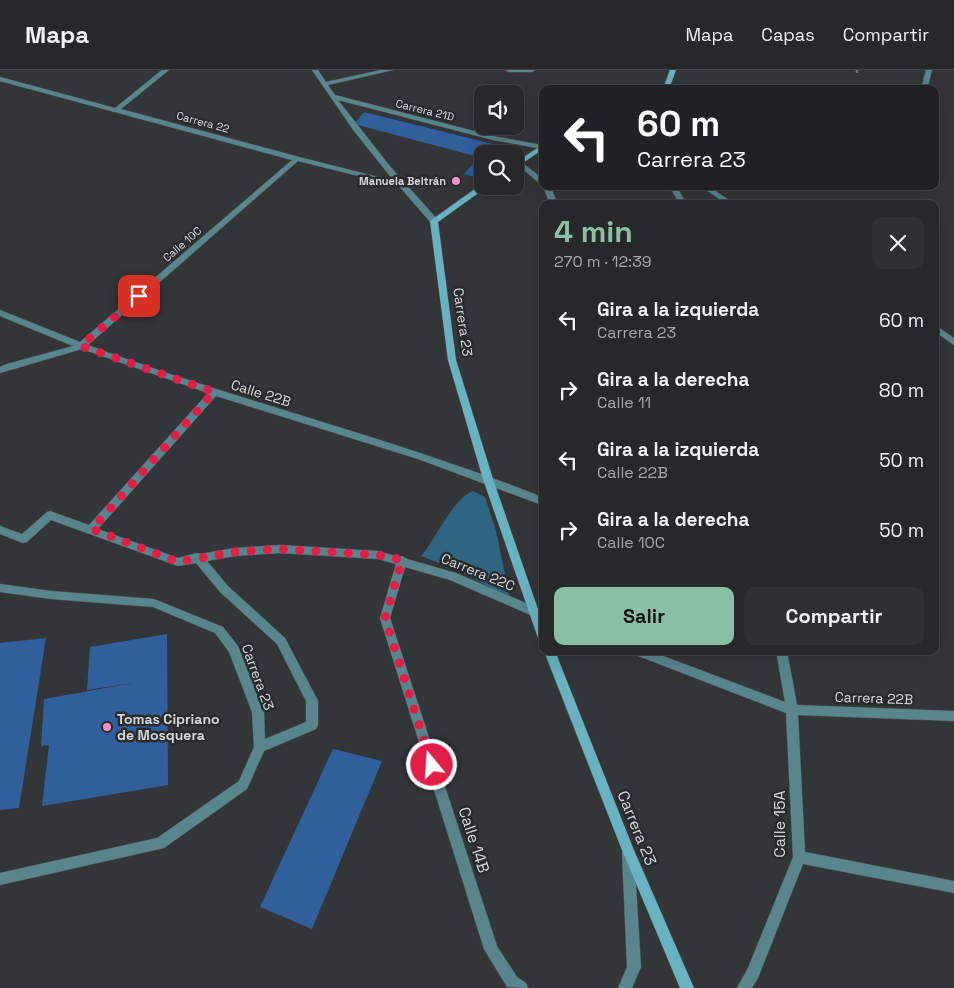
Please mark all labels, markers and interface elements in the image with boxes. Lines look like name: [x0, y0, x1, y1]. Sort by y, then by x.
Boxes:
text: Mapa: [25, 19, 89, 50]
text: Mapa: [685, 23, 733, 46]
text: Capas: [761, 23, 815, 46]
text: Compartir: [843, 23, 929, 46]
map controls: [474, 85, 524, 195]
button: sound: [474, 85, 524, 135]
street label: Carrera 21D: [394, 96, 456, 124]
text: 60 m: [637, 102, 720, 146]
icon: left: [554, 105, 619, 170]
street label: Carrera 22: [175, 108, 231, 136]
button: search: [474, 145, 524, 195]
text: Carrera 23: [637, 145, 746, 173]
place label: Manuela Beltrán: [359, 174, 446, 188]
marker: Manuela Beltrán: [450, 175, 462, 187]
text: 4 min: [554, 212, 633, 251]
button: close: [872, 217, 924, 269]
street label: Calle 10C: [160, 223, 204, 265]
text: 270 m · 12:39: [554, 251, 652, 272]
pin: [118, 275, 160, 317]
icon: arrive: [125, 282, 153, 310]
street label: Carrera 23: [449, 286, 477, 358]
text: Gira a la izquierda: [597, 297, 759, 322]
icon: left: [554, 306, 582, 334]
text: 60 m: [879, 308, 924, 333]
text: Carrera 23: [597, 322, 676, 343]
text: Gira a la derecha: [597, 367, 749, 392]
street label: Calle 22B: [229, 375, 293, 411]
icon: right: [554, 376, 582, 404]
text: 80 m: [879, 378, 924, 403]
text: Calle 11: [597, 392, 651, 413]
text: Gira a la izquierda: [597, 437, 759, 462]
icon: left: [554, 446, 582, 474]
text: 50 m: [879, 448, 924, 473]
text: Calle 22B: [597, 462, 668, 483]
text: Gira a la derecha: [597, 507, 749, 532]
icon: right: [554, 516, 582, 544]
text: 50 m: [879, 518, 924, 543]
text: Calle 10C: [597, 532, 665, 553]
street label: Carrera 22C: [438, 549, 518, 595]
button: Salir: [554, 587, 734, 645]
button: Compartir: [744, 587, 924, 645]
street label: Carrera 23: [238, 641, 278, 713]
street label: Carrera 22B: [834, 688, 914, 708]
place label: Tomas Cipriano de Mosquera: [117, 710, 220, 744]
marker: Tomas Cipriano de Mosquera: [101, 721, 113, 733]
position arrow: [405, 738, 457, 790]
street label: Carrera 23: [612, 787, 662, 869]
street label: Calle 15A: [769, 790, 790, 858]
street label: Calle 14B: [453, 804, 495, 876]

